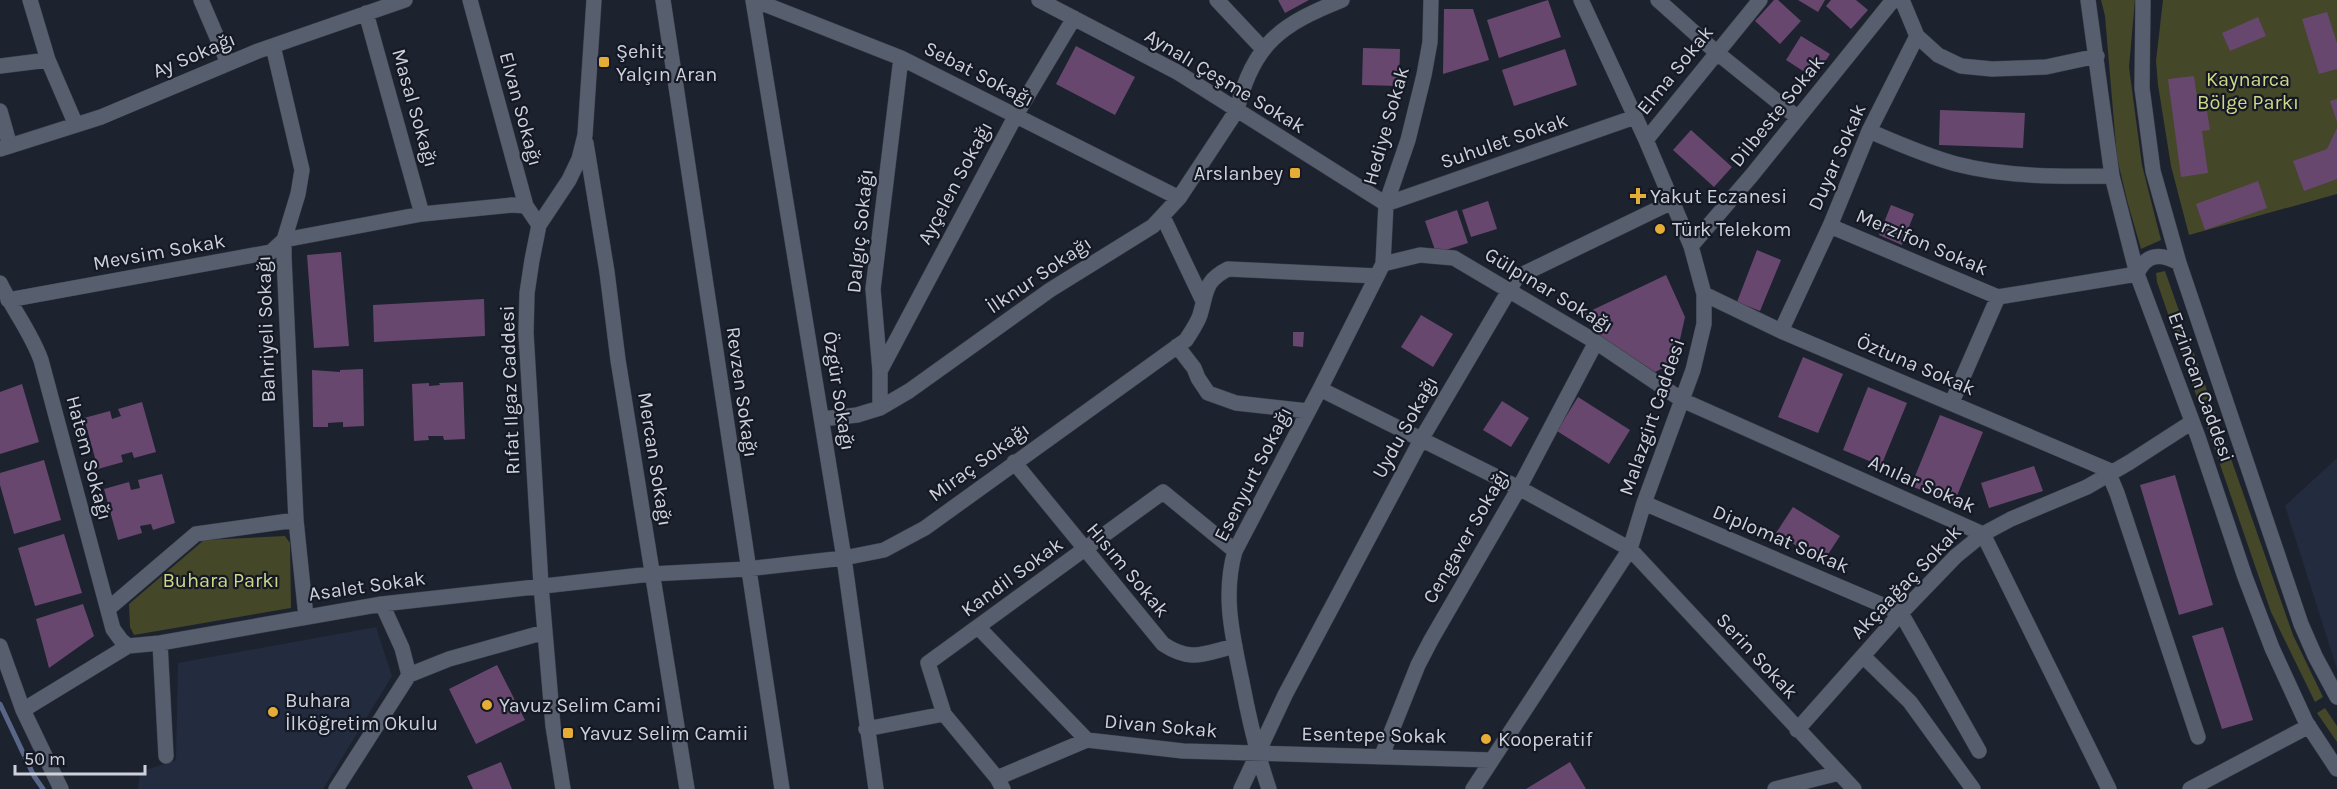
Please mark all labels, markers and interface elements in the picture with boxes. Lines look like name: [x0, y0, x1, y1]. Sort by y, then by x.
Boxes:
street label: Elma Sokak: [1632, 21, 1718, 119]
street label: Aynalı Çeşme Sokak: [1141, 24, 1309, 138]
street label: Ay Sokağı: [149, 27, 239, 83]
street label: Sebat Sokağı: [920, 37, 1038, 111]
place label: Şehit Yalçın Aran: [616, 40, 717, 86]
street label: Masal Sokağı: [387, 46, 443, 170]
street label: Elvan Sokağı: [495, 49, 547, 169]
street label: Dilbeste Sokak: [1725, 51, 1829, 171]
marker: Şehit Yalçın Aran: [597, 55, 611, 69]
street label: Hediye Sokak: [1358, 64, 1414, 188]
park label: Kaynarca Bölge Parkı: [2197, 68, 2299, 114]
street label: Duyar Sokak: [1803, 100, 1871, 214]
street label: Suhulet Sokak: [1437, 108, 1571, 174]
street label: Ayçelen Sokağı: [913, 118, 997, 248]
place label: Arslanbey: [1194, 162, 1283, 185]
marker: Arslanbey: [1288, 166, 1302, 180]
street label: Dalgıç Sokağı: [842, 168, 878, 294]
place label: Yakut Eczanesi: [1650, 185, 1787, 208]
marker: Yakut Eczanesi: [1631, 189, 1645, 203]
street label: Merzifon Sokak: [1853, 204, 1991, 280]
place label: Türk Telekom: [1672, 218, 1792, 241]
marker: Türk Telekom: [1653, 222, 1667, 236]
street label: Mevsim Sokak: [91, 229, 227, 275]
street label: İlknur Sokağı: [982, 232, 1096, 318]
street label: Gülpınar Sokağı: [1481, 243, 1617, 337]
street label: Bahriyeli Sokağı: [252, 255, 280, 403]
street label: Rıfat Ilgaz Caddesi: [496, 305, 524, 475]
street label: Erzincan Caddesi: [2163, 309, 2239, 465]
street label: Revzen Sokağı: [721, 325, 763, 459]
street label: Özgür Sokağı: [818, 330, 860, 452]
street label: Öztuna Sokak: [1853, 330, 1979, 400]
street label: Malazgirt Caddesi: [1614, 335, 1690, 499]
street label: Uydu Sokağı: [1367, 372, 1443, 482]
street label: Mercan Sokağı: [633, 390, 677, 528]
street label: Hatem Sokağı: [61, 393, 117, 523]
street label: Esenyurt Sokağı: [1209, 403, 1297, 545]
street label: Miraç Sokağı: [924, 418, 1034, 506]
street label: Anılar Sokak: [1865, 450, 1979, 518]
street label: Cengaver Sokağı: [1418, 465, 1514, 607]
street label: Diplomat Sokak: [1709, 500, 1853, 578]
street label: Hısım Sokak: [1082, 518, 1174, 622]
street label: Akçaağaç Sokak: [1846, 520, 1966, 644]
street label: Kandil Sokak: [957, 532, 1067, 622]
street label: Asalet Sokak: [307, 566, 427, 606]
park label: Buhara Parkı: [162, 569, 280, 592]
street label: Serin Sokak: [1711, 608, 1803, 704]
place label: Buhara İlköğretim Okulu: [285, 689, 438, 735]
place label: Yavuz Selim Cami: [499, 694, 661, 717]
marker: Yavuz Selim Cami: [480, 698, 494, 712]
marker: Buhara İlköğretim Okulu: [266, 705, 280, 719]
street label: Divan Sokak: [1103, 710, 1219, 742]
place label: Yavuz Selim Camii: [580, 722, 748, 745]
street label: Esentepe Sokak: [1301, 722, 1447, 748]
marker: Yavuz Selim Camii: [561, 726, 575, 740]
place label: Kooperatif: [1498, 728, 1593, 751]
marker: Kooperatif: [1479, 732, 1493, 746]
scale bar: [15, 738, 146, 776]
text: 50 m: [24, 748, 66, 770]

